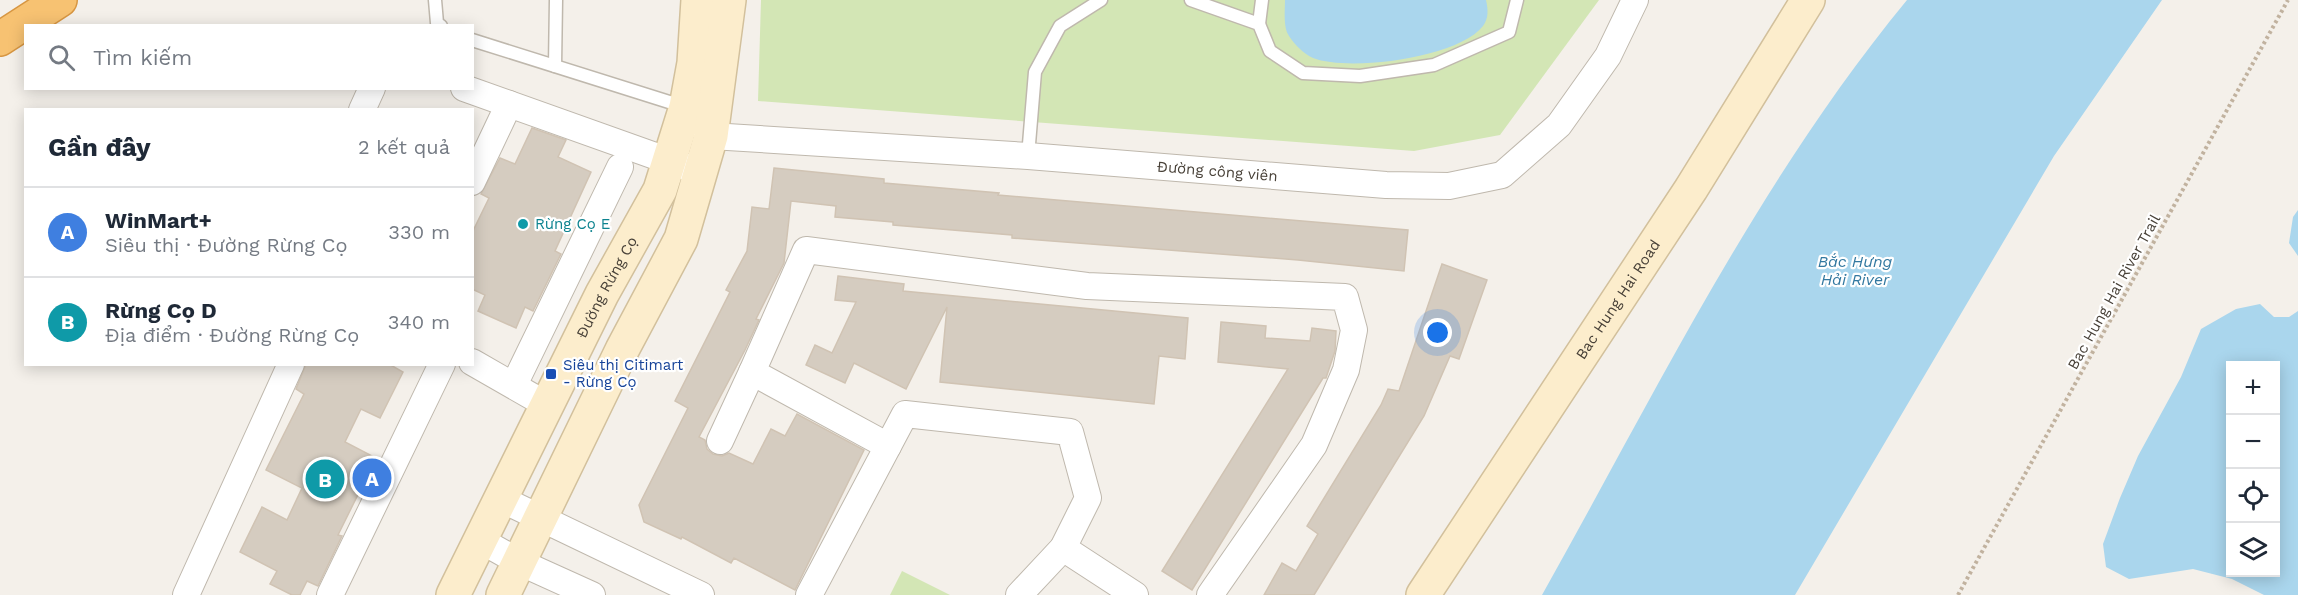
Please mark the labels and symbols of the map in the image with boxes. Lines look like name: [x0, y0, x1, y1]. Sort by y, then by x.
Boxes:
street label: Đường công viên: [1156, 157, 1278, 185]
street label: Bac Hung Hai River Trail: [2064, 211, 2164, 373]
place label: Rừng Cọ E: [535, 215, 610, 233]
marker: Rừng Cọ E: [516, 217, 530, 231]
street label: Đường Rừng Cọ: [573, 233, 641, 341]
street label: Bac Hung Hai Road: [1572, 236, 1664, 363]
water label: Bắc Hưng Hải River: [1818, 252, 1893, 289]
your location: [1423, 318, 1452, 347]
place label: Siêu thị Citimart - Rừng Cọ: [563, 356, 684, 391]
marker: Siêu thị Citimart - Rừng Cọ: [544, 367, 558, 381]
pin: B: [306, 456, 344, 502]
pin: A: [352, 456, 392, 500]

